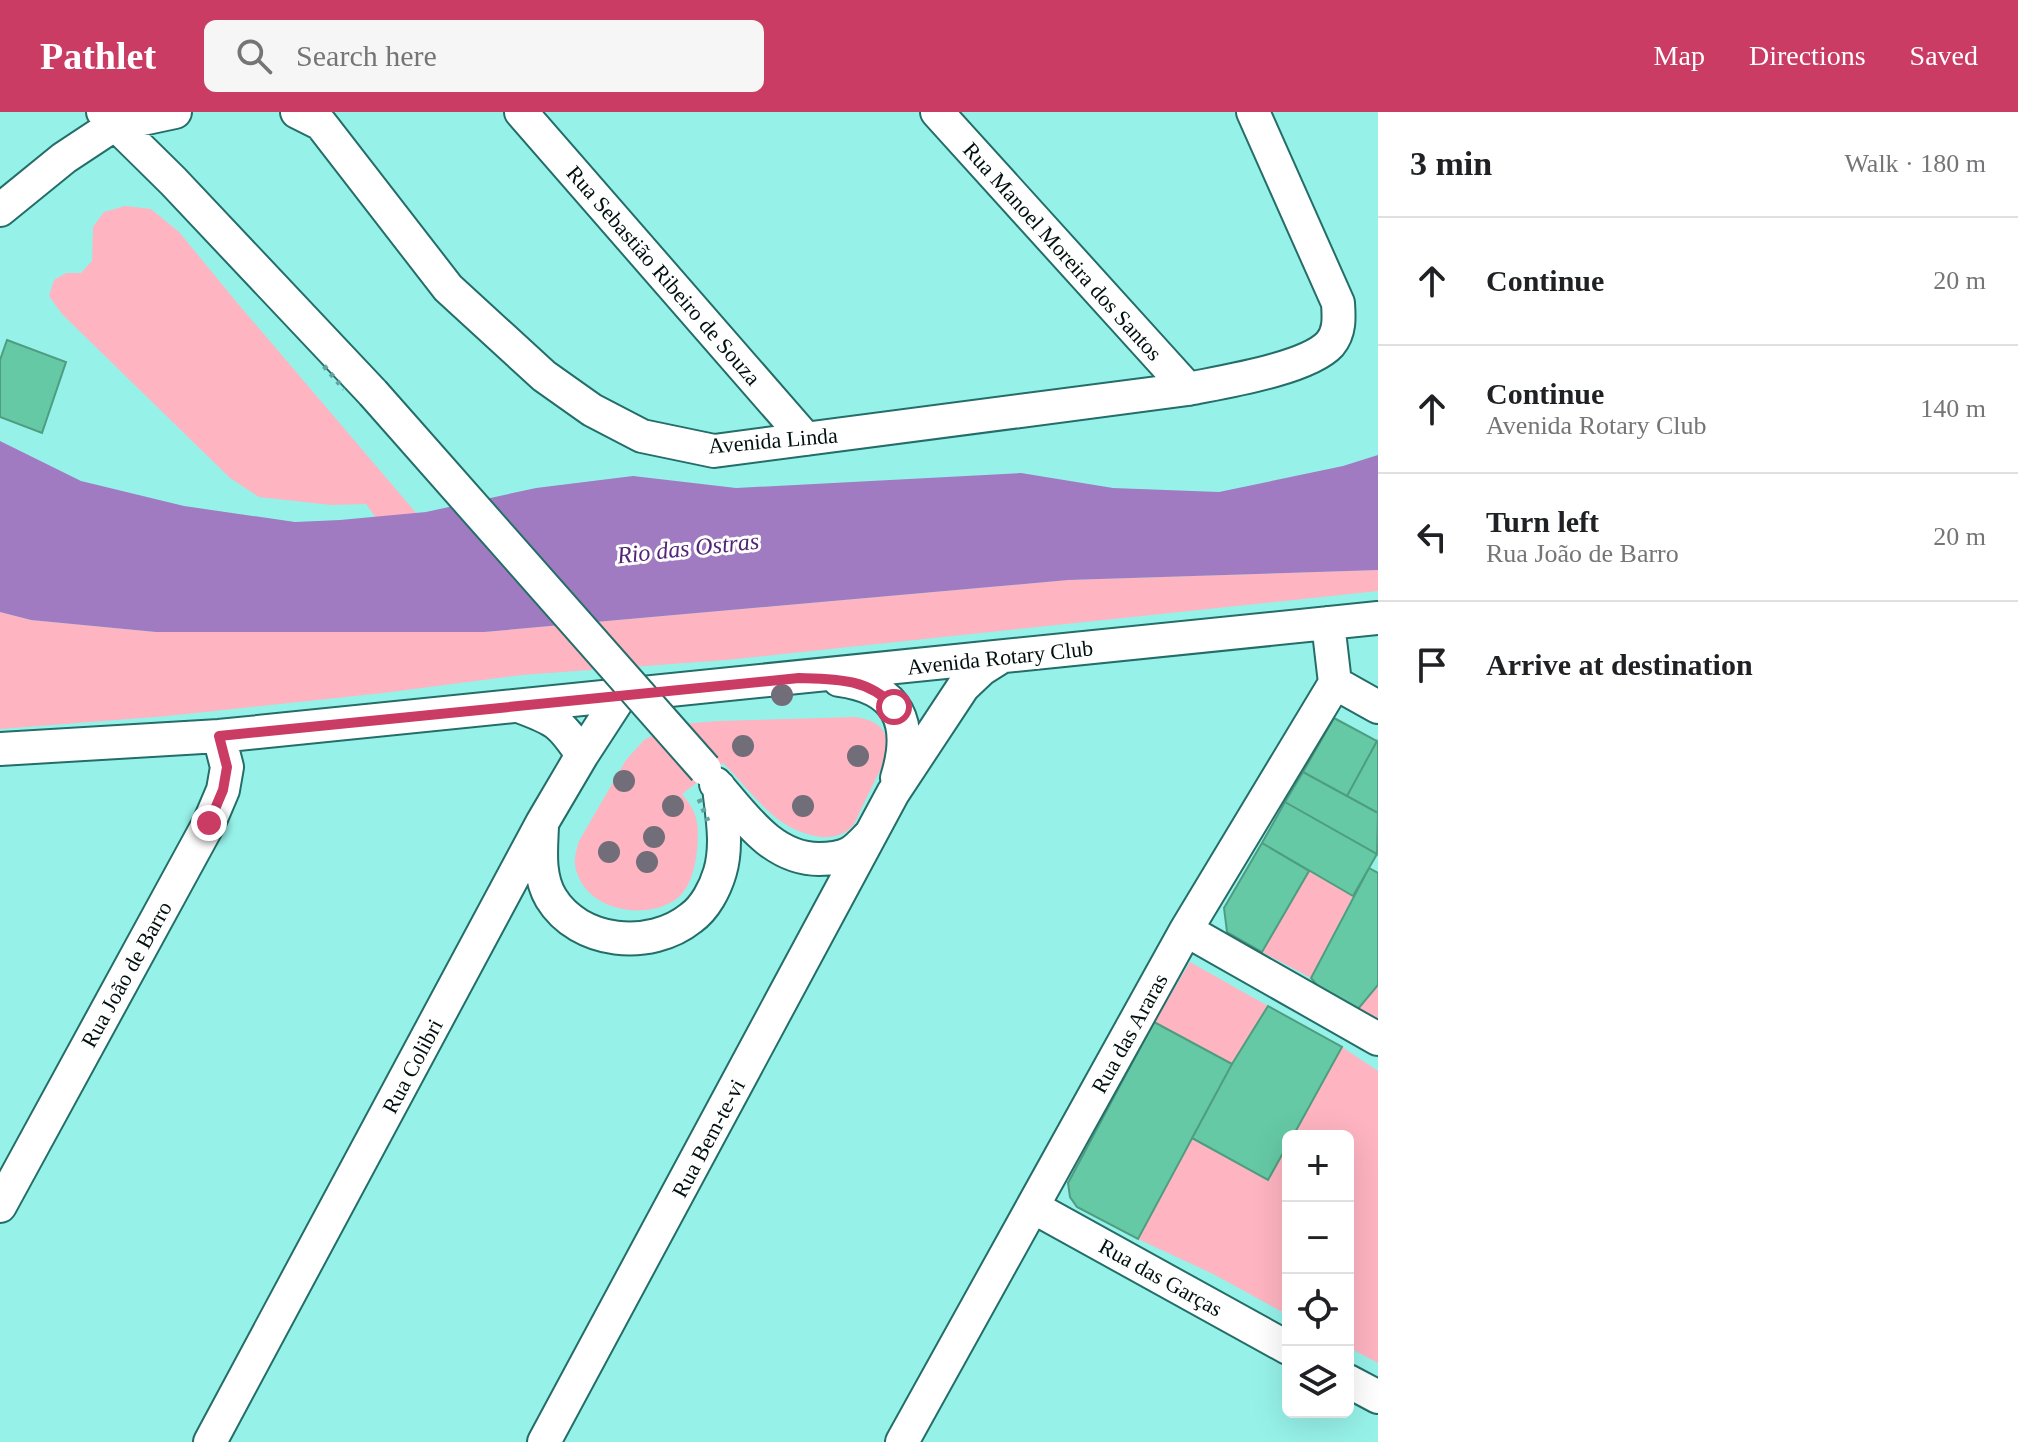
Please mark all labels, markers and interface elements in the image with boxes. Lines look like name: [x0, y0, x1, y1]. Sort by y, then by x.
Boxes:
search box: [204, 20, 764, 92]
icon: search: [232, 34, 276, 78]
text: Pathlet: [40, 35, 156, 77]
text: Search here: [296, 39, 437, 72]
text: Map: [1654, 40, 1705, 71]
text: Directions: [1749, 40, 1866, 71]
text: Saved: [1910, 40, 1978, 71]
street label: Rua Manoel Moreira dos Santos: [958, 137, 1167, 365]
text: 3 min: [1410, 145, 1492, 182]
text: Walk · 180 m: [1844, 149, 1986, 178]
street label: Rua Sebastião Ribeiro de Souza: [562, 161, 766, 390]
icon: ahead: [1410, 259, 1454, 303]
text: Continue: [1486, 264, 1604, 297]
text: 20 m: [1933, 266, 1986, 295]
text: Continue: [1486, 377, 1604, 410]
icon: ahead: [1410, 387, 1454, 431]
text: 140 m: [1920, 394, 1986, 423]
text: Avenida Rotary Club: [1486, 411, 1706, 440]
street label: Avenida Linda: [707, 422, 839, 459]
text: Turn left: [1486, 505, 1599, 538]
icon: left: [1410, 515, 1454, 559]
text: 20 m: [1933, 522, 1986, 551]
water label: Rio das Ostras: [615, 528, 760, 568]
text: Rua João de Barro: [1486, 539, 1679, 568]
street label: Avenida Rotary Club: [906, 635, 1094, 680]
icon: arrive: [1410, 643, 1454, 687]
text: Arrive at destination: [1486, 648, 1753, 681]
route start: [876, 689, 912, 725]
route end: [191, 805, 227, 841]
street label: Rua João de Barro: [76, 897, 177, 1052]
street label: Rua das Araras: [1086, 969, 1173, 1098]
street label: Rua Colibri: [377, 1015, 448, 1118]
street label: Rua Bem-te-vi: [667, 1075, 750, 1202]
map controls: [1282, 1130, 1354, 1418]
button: +: [1282, 1130, 1354, 1202]
button: −: [1282, 1202, 1354, 1274]
street label: Rua das Garças: [1095, 1233, 1227, 1322]
button: locate: [1282, 1274, 1354, 1346]
button: layers: [1282, 1346, 1354, 1418]

